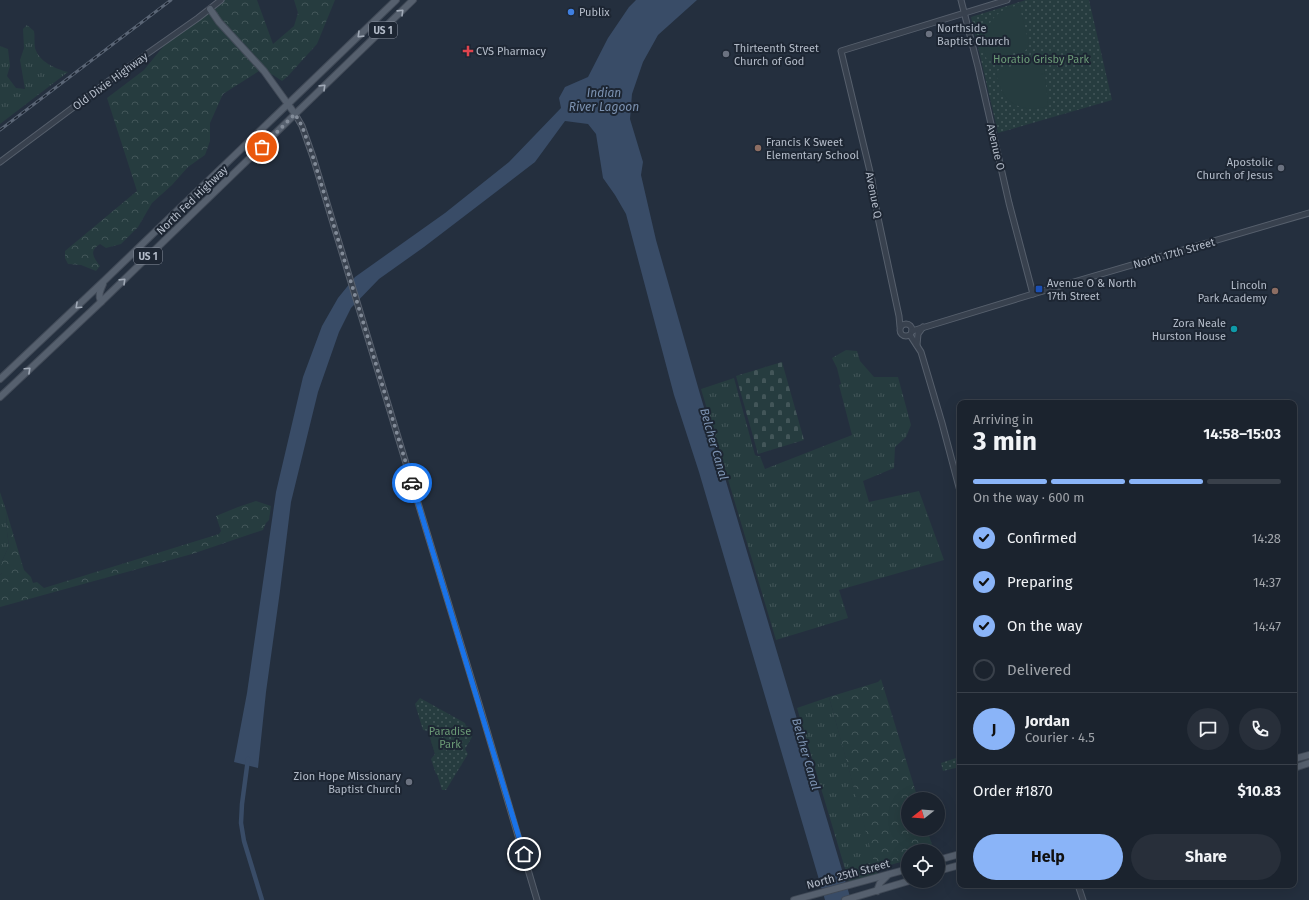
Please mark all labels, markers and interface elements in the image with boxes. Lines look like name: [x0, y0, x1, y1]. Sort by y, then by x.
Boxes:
place label: Publix: [579, 6, 610, 19]
marker: Publix: [566, 7, 576, 17]
one-way arrow: [396, 10, 404, 17]
road number: US 1: [369, 22, 397, 38]
place label: Northside Baptist Church: [937, 22, 1010, 48]
marker: Northside Baptist Church: [924, 29, 934, 39]
one-way arrow: [357, 30, 365, 38]
place label: Thirteenth Street Church of God: [734, 42, 819, 68]
place label: CVS Pharmacy: [476, 45, 547, 58]
marker: CVS Pharmacy: [463, 46, 473, 56]
street label: Old Dixie Highway: [70, 49, 151, 113]
marker: Thirteenth Street Church of God: [721, 49, 731, 59]
park label: Horatio Grisby Park: [993, 53, 1089, 66]
one-way arrow: [318, 84, 326, 92]
water label: Indian River Lagoon: [569, 86, 639, 114]
street label: Avenue O: [984, 123, 1007, 171]
pin: [245, 130, 279, 164]
icon: bag: [251, 136, 273, 158]
place label: Francis K Sweet Elementary School: [766, 136, 859, 162]
marker: Francis K Sweet Elementary School: [753, 143, 763, 153]
place label: Apostolic Church of Jesus: [1197, 156, 1273, 182]
street label: North Fed Highway: [154, 163, 231, 238]
marker: Apostolic Church of Jesus: [1276, 163, 1286, 173]
street label: Avenue Q: [863, 171, 884, 220]
street label: North 17th Street: [1132, 236, 1216, 271]
road number: US 1: [134, 248, 162, 264]
place label: Avenue O & North 17th Street: [1047, 277, 1136, 303]
one-way arrow: [118, 278, 126, 286]
place label: Lincoln Park Academy: [1198, 279, 1268, 305]
marker: Avenue O & North 17th Street: [1034, 284, 1044, 294]
marker: Lincoln Park Academy: [1270, 286, 1280, 296]
one-way arrow: [75, 301, 83, 309]
place label: Zora Neale Hurston House: [1152, 317, 1226, 343]
marker: Zora Neale Hurston House: [1229, 324, 1239, 334]
one-way arrow: [24, 368, 31, 375]
water label: Belcher Canal: [697, 407, 731, 481]
text: Arriving in: [973, 412, 1033, 427]
text: 14:58–15:03: [1203, 425, 1281, 443]
text: 3 min: [973, 426, 1037, 457]
courier: [392, 463, 432, 503]
icon: car: [401, 472, 423, 494]
text: On the way · 600 m: [973, 490, 1084, 505]
icon: check: [973, 527, 995, 549]
text: Confirmed: [1007, 529, 1077, 547]
text: 14:28: [1252, 531, 1281, 546]
icon: check: [973, 571, 995, 593]
text: Preparing: [1007, 573, 1072, 591]
text: 14:37: [1253, 575, 1281, 590]
icon: check: [973, 615, 995, 637]
text: On the way: [1007, 617, 1082, 635]
text: 14:47: [1253, 619, 1281, 634]
text: Delivered: [1007, 661, 1071, 679]
button: chat: [1187, 708, 1229, 750]
button: phone: [1239, 708, 1281, 750]
text: Jordan: [1025, 712, 1070, 730]
water label: Belcher Canal: [789, 717, 823, 791]
text: J: [992, 720, 996, 738]
park label: Paradise Park: [429, 725, 471, 751]
text: Courier · 4.5: [1025, 730, 1095, 745]
place label: Zion Hope Missionary Baptist Church: [294, 770, 402, 796]
marker: Zion Hope Missionary Baptist Church: [404, 777, 414, 787]
text: Order #1870: [973, 782, 1053, 800]
text: $10.83: [1237, 782, 1281, 800]
north arrow: [901, 792, 945, 836]
map controls: [901, 792, 945, 888]
button: Help: [973, 834, 1123, 880]
button: Share: [1131, 834, 1281, 880]
pin: [507, 837, 541, 871]
icon: home: [513, 843, 535, 865]
button: locate: [901, 844, 945, 888]
street label: North 25th Street: [805, 857, 891, 892]

